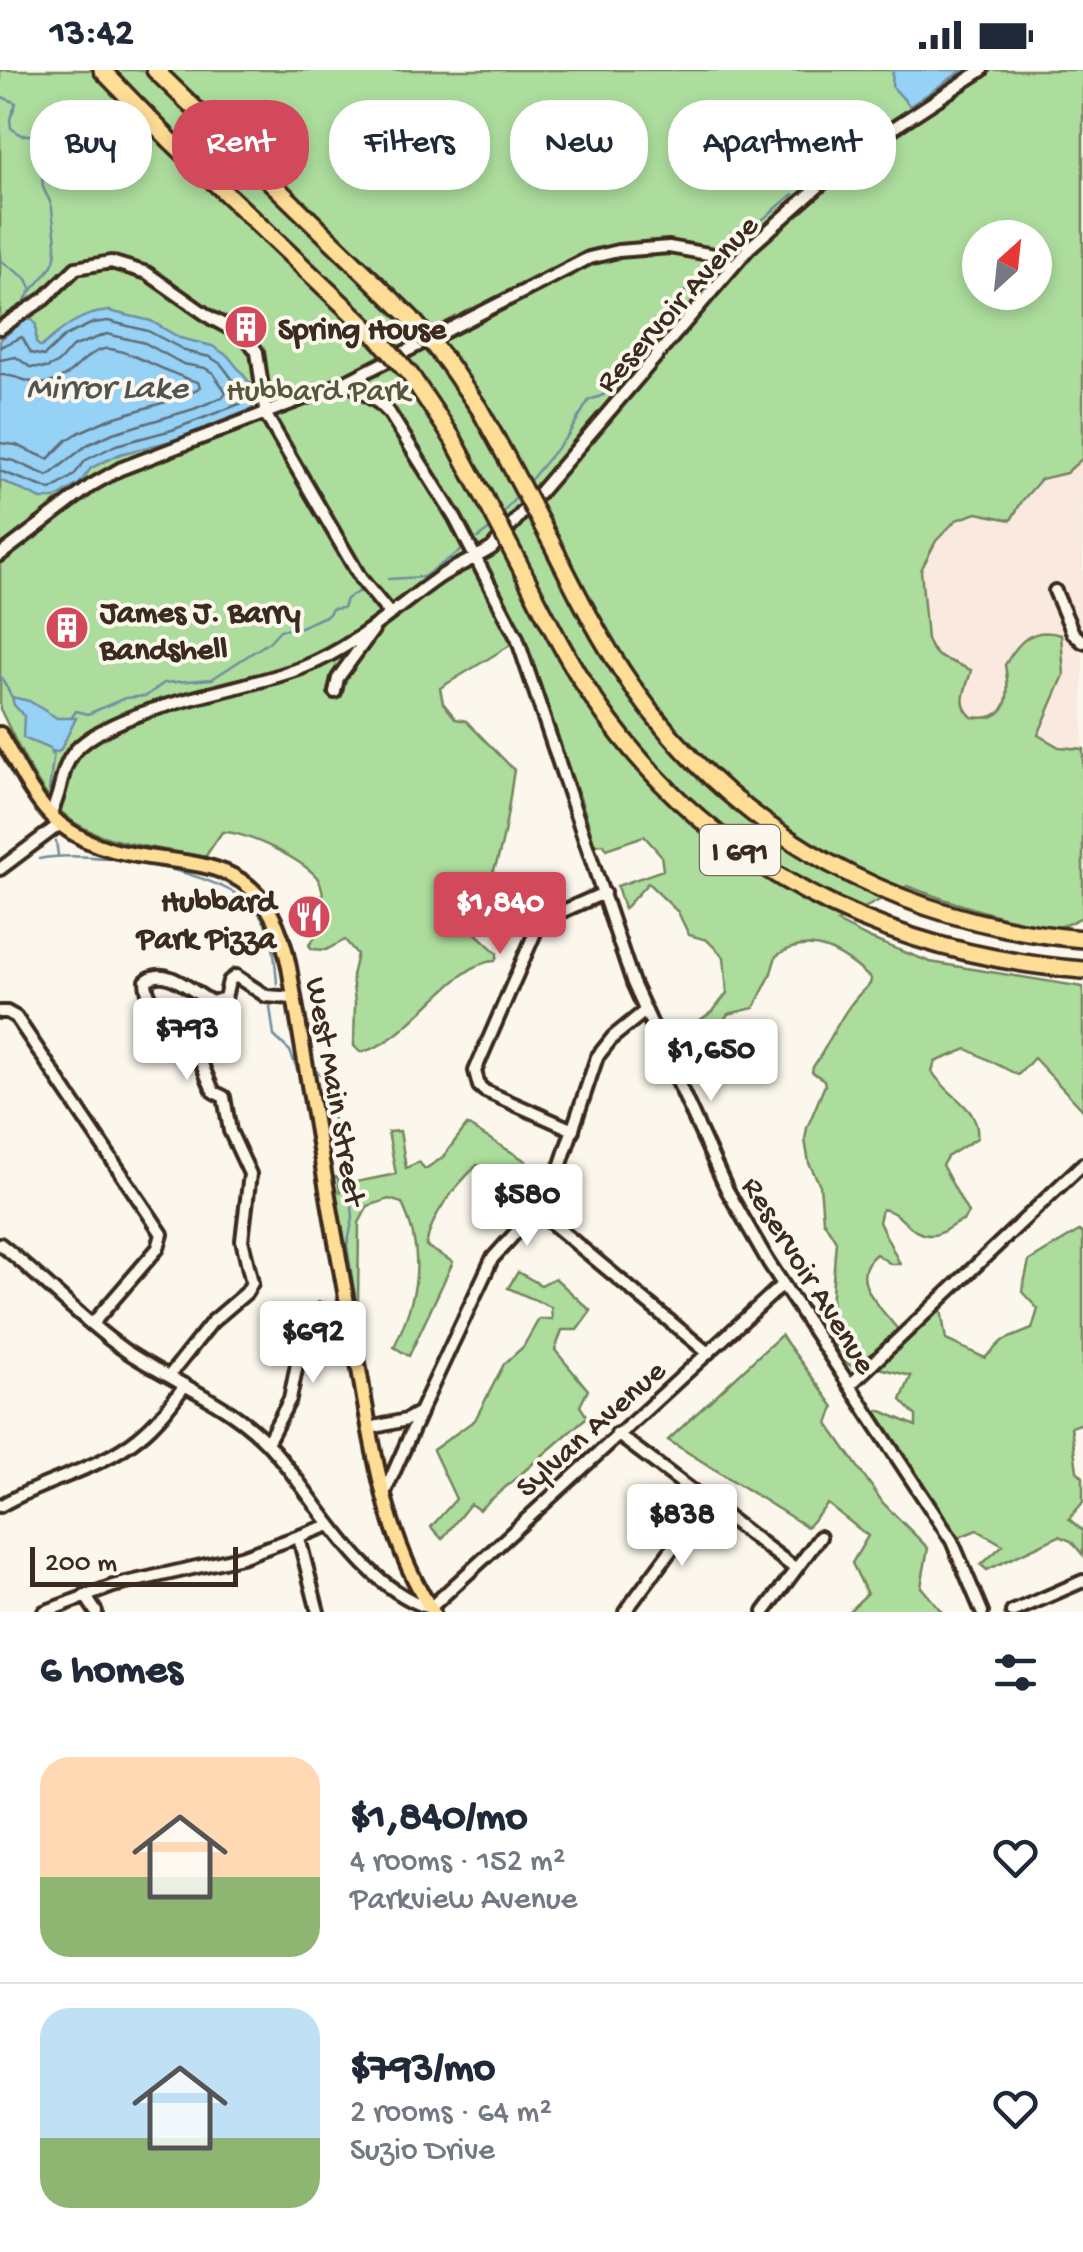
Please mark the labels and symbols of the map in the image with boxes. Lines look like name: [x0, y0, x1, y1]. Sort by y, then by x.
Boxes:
street label: Reservoir Avenue: [589, 208, 769, 402]
north arrow: [962, 220, 1052, 310]
building icon: Spring House: [223, 304, 269, 350]
place label: Spring House: [278, 313, 448, 351]
water label: Mirror Lake: [26, 370, 190, 411]
park label: Hubbard Park: [226, 374, 412, 412]
place label: James J. Barry Bandshell: [99, 596, 301, 671]
building icon: James J. Barry Bandshell: [44, 605, 90, 651]
road number: I 691: [700, 825, 780, 875]
pin: $1,840: [419, 872, 581, 957]
place label: Hubbard Park Pizza: [135, 885, 279, 960]
restaurant icon: Hubbard Park Pizza: [286, 894, 332, 940]
street label: West Main Street: [294, 975, 372, 1212]
pin: $793: [128, 998, 246, 1083]
pin: $1,650: [630, 1019, 792, 1104]
pin: $580: [468, 1164, 586, 1249]
street label: Reservoir Avenue: [731, 1171, 883, 1383]
pin: $692: [254, 1301, 372, 1386]
street label: Sylvan Avenue: [510, 1353, 675, 1508]
pin: $838: [623, 1484, 741, 1569]
scale bar: [30, 1542, 238, 1586]

